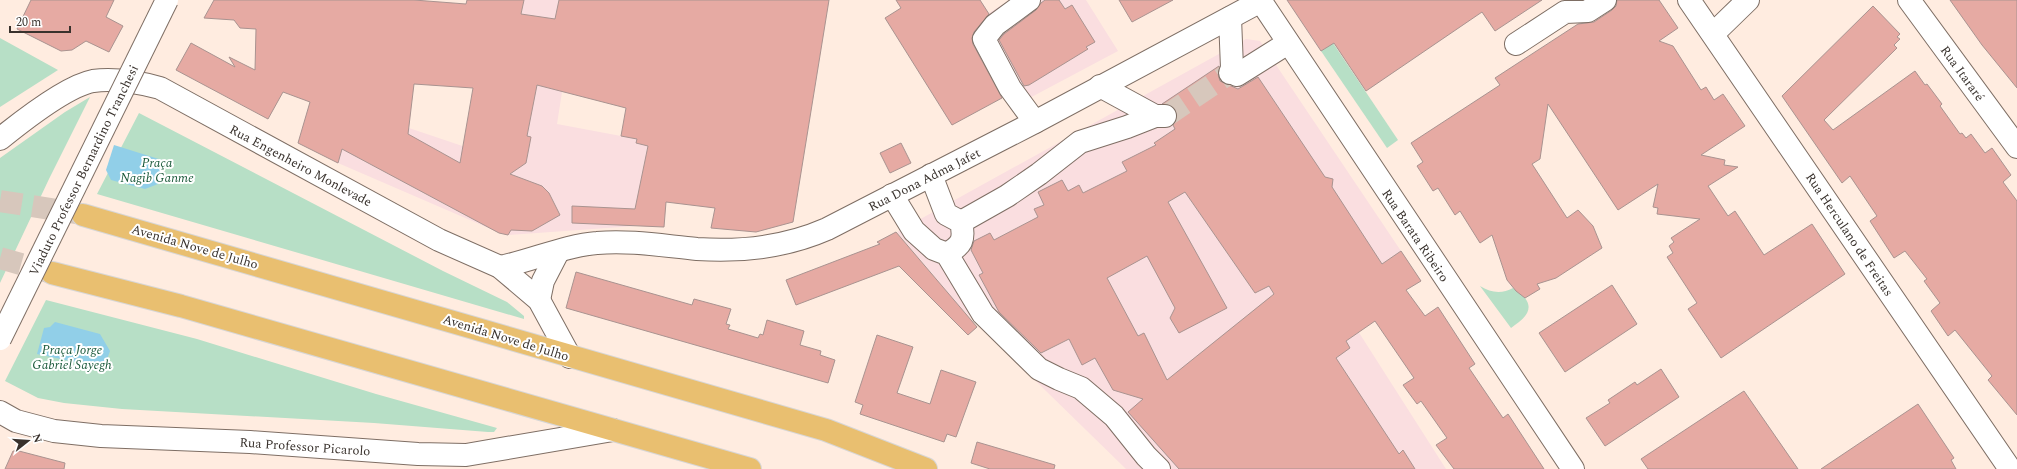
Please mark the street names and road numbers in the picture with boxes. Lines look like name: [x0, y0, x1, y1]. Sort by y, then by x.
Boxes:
street label: Rua Itararé: [1935, 42, 1989, 106]
street label: Viaduto Professor Bernardino Tranchesi: [24, 61, 144, 279]
street label: Rua Engenheiro Monlevade: [226, 120, 375, 212]
street label: Rua Dona Adma Jafet: [865, 143, 984, 217]
street label: Rua Herculano de Freitas: [1800, 169, 1898, 300]
street label: Rua Barata Ribeiro: [1376, 185, 1454, 286]
street label: Avenida Nove de Julho: [129, 219, 260, 275]
street label: Avenida Nove de Julho: [440, 309, 571, 367]
street label: Rua Professor Picarolo: [239, 432, 371, 462]

